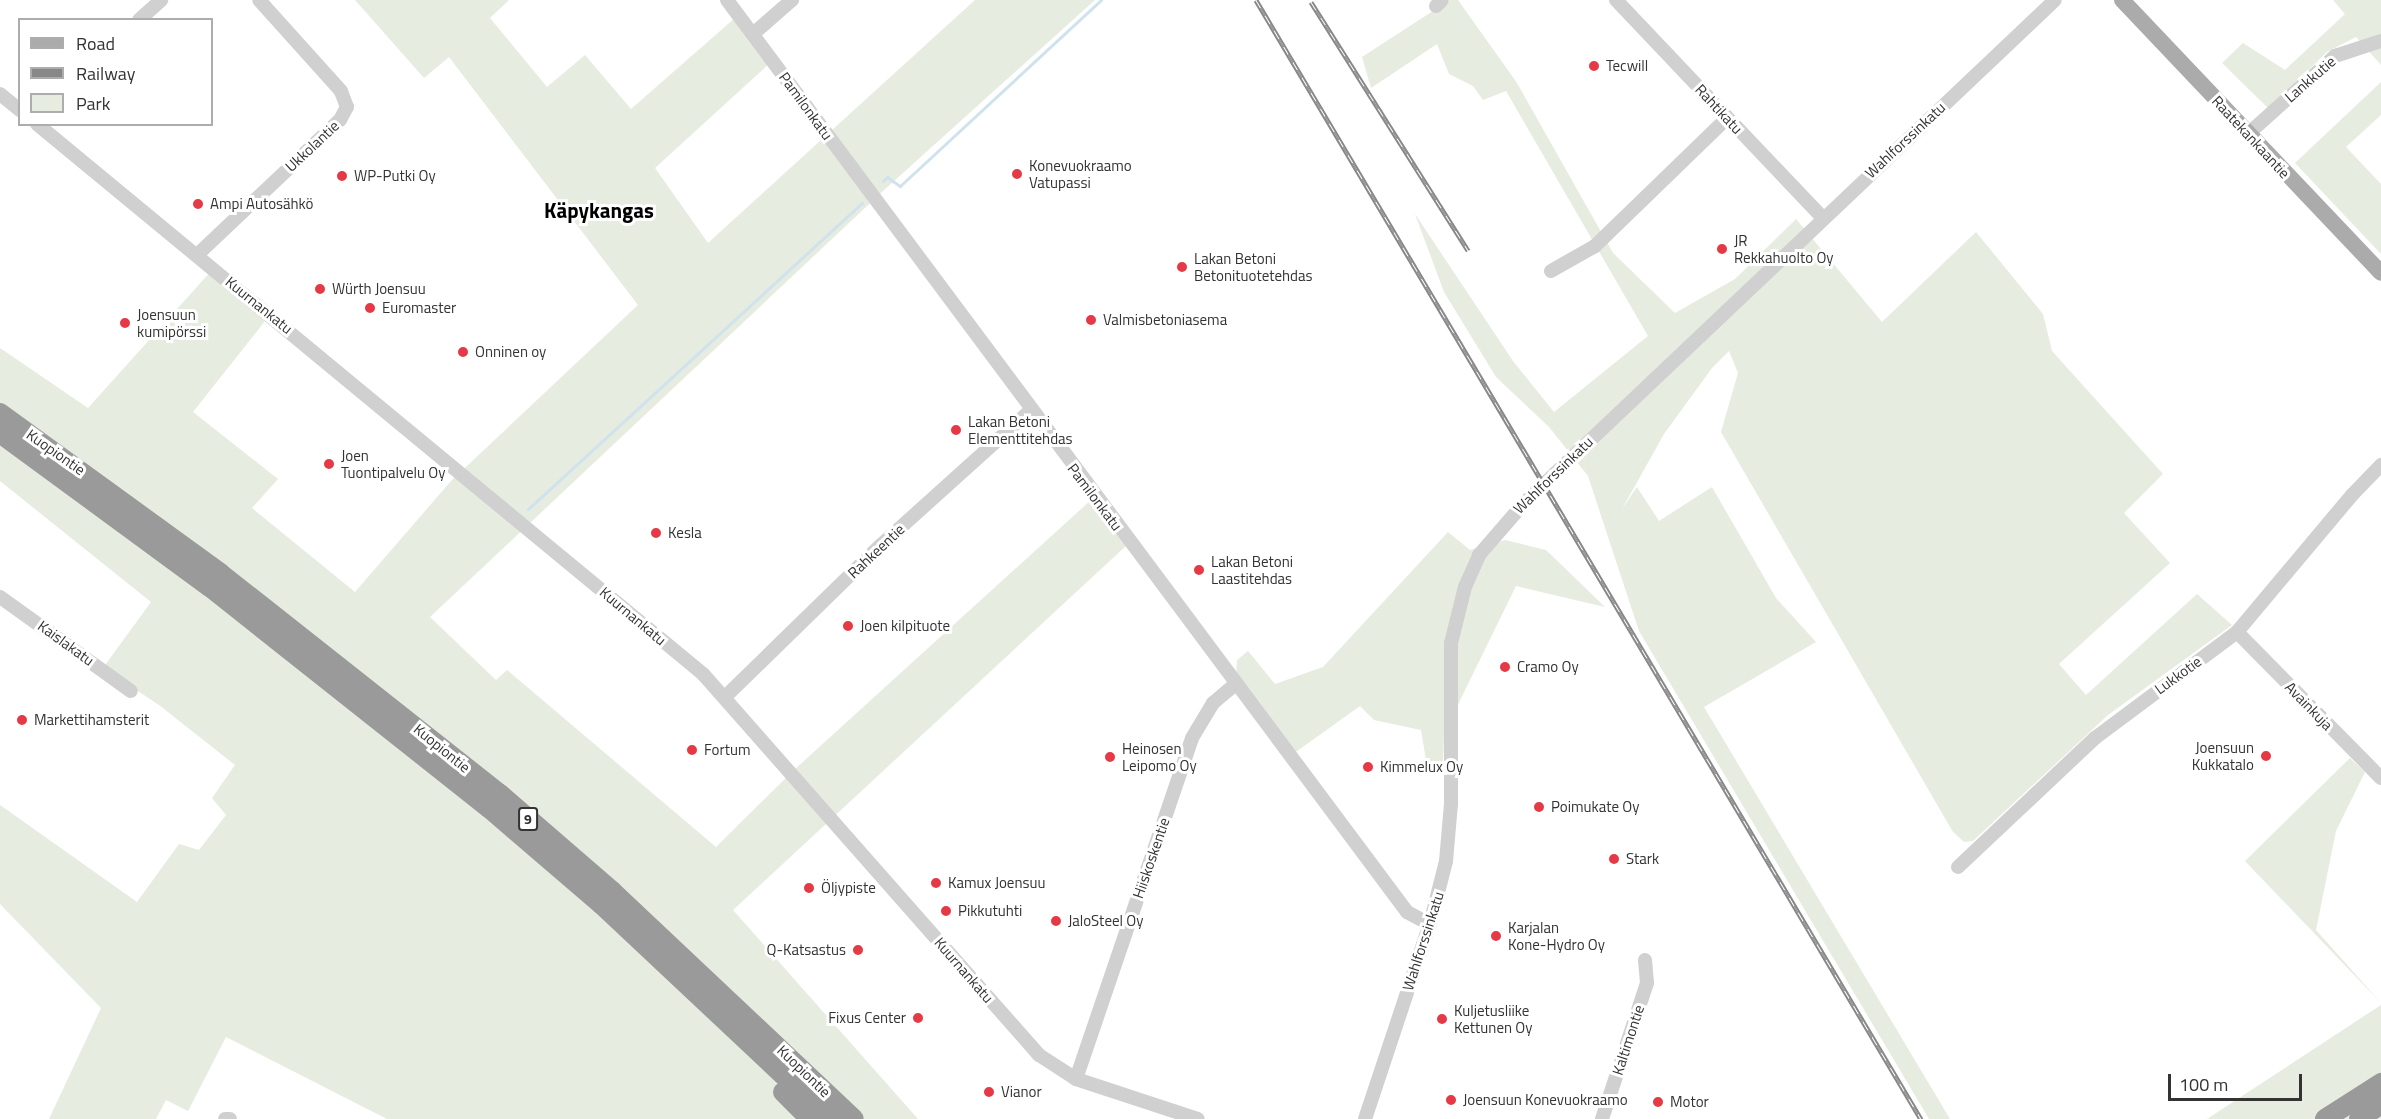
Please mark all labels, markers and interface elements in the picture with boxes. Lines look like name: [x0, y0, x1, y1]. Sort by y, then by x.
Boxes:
legend: [18, 18, 213, 126]
text: Road: [76, 30, 115, 57]
street label: Lankkutie: [2281, 52, 2339, 106]
place label: Tecwill: [1606, 57, 1648, 75]
marker: Tecwill: [1587, 59, 1601, 73]
text: Railway: [76, 60, 135, 87]
street label: Pamilonkatu: [775, 69, 837, 143]
street label: Rahtikatu: [1692, 80, 1746, 138]
text: Park: [76, 90, 110, 117]
street label: Raatekankaantie: [2208, 92, 2294, 182]
street label: Wahlforssinkatu: [1861, 98, 1949, 182]
street label: Ukkolantie: [281, 117, 343, 175]
place label: Konevuokraamo Vatupassi: [1029, 156, 1132, 191]
place label: WP-Putki Oy: [354, 167, 436, 185]
marker: Konevuokraamo Vatupassi: [1010, 167, 1024, 181]
marker: WP-Putki Oy: [335, 169, 349, 183]
place label: Ampi Autosähkö: [210, 195, 314, 213]
marker: Ampi Autosähkö: [191, 197, 205, 211]
district label: Käpykangas: [544, 197, 654, 223]
place label: JR Rekkahuolto Oy: [1734, 231, 1834, 266]
marker: JR Rekkahuolto Oy: [1715, 242, 1729, 256]
place label: Lakan Betoni Betonituotetehdas: [1194, 249, 1312, 284]
marker: Lakan Betoni Betonituotetehdas: [1175, 260, 1189, 274]
street label: Kuurnankatu: [222, 273, 296, 337]
place label: Würth Joensuu: [332, 280, 426, 298]
marker: Würth Joensuu: [313, 282, 327, 296]
place label: Euromaster: [382, 299, 456, 317]
marker: Euromaster: [363, 301, 377, 315]
place label: Joensuun kumipörssi: [137, 305, 206, 340]
place label: Valmisbetoniasema: [1103, 311, 1227, 329]
marker: Valmisbetoniasema: [1084, 313, 1098, 327]
marker: Joensuun kumipörssi: [118, 316, 132, 330]
place label: Onninen oy: [475, 343, 546, 361]
marker: Onninen oy: [456, 345, 470, 359]
place label: Lakan Betoni Elementtitehdas: [968, 412, 1073, 447]
marker: Lakan Betoni Elementtitehdas: [949, 423, 963, 437]
street label: Kuopiontie: [23, 425, 89, 479]
street label: Wahlforssinkatu: [1510, 433, 1596, 517]
place label: Joen Tuontipalvelu Oy: [341, 446, 445, 481]
marker: Joen Tuontipalvelu Oy: [322, 457, 336, 471]
street label: Pamilonkatu: [1064, 460, 1126, 534]
street label: Rahkeentie: [844, 520, 908, 582]
place label: Kesla: [668, 524, 702, 542]
marker: Kesla: [649, 526, 663, 540]
place label: Lakan Betoni Laastitehdas: [1211, 552, 1293, 587]
marker: Lakan Betoni Laastitehdas: [1192, 563, 1206, 577]
street label: Kuurnankatu: [596, 583, 670, 649]
street label: Kaislakatu: [34, 617, 98, 669]
place label: Joen kilpituote: [860, 617, 950, 635]
marker: Joen kilpituote: [841, 619, 855, 633]
street label: Lukkotie: [2151, 652, 2205, 698]
place label: Cramo Oy: [1517, 658, 1579, 676]
marker: Cramo Oy: [1498, 660, 1512, 674]
street label: Avainkuja: [2281, 678, 2337, 734]
place label: Markettihamsterit: [34, 711, 149, 729]
marker: Markettihamsterit: [15, 713, 29, 727]
street label: Kuopiontie: [410, 720, 474, 776]
place label: Joensuun Kukkatalo: [2192, 738, 2254, 773]
place label: Heinosen Leipomo Oy: [1122, 739, 1197, 774]
place label: Fortum: [704, 741, 750, 759]
marker: Fortum: [685, 743, 699, 757]
marker: Joensuun Kukkatalo: [2259, 749, 2273, 763]
marker: Heinosen Leipomo Oy: [1103, 750, 1117, 764]
place label: Kimmelux Oy: [1380, 758, 1463, 776]
marker: Kimmelux Oy: [1361, 760, 1375, 774]
place label: Poimukate Oy: [1551, 798, 1639, 816]
marker: Poimukate Oy: [1532, 800, 1546, 814]
road number: 9: [518, 808, 538, 830]
street label: Hiiskoskentie: [1129, 815, 1173, 901]
place label: Stark: [1626, 850, 1659, 868]
marker: Stark: [1607, 852, 1621, 866]
place label: Kamux Joensuu: [948, 874, 1045, 892]
marker: Kamux Joensuu: [929, 876, 943, 890]
place label: Öljypiste: [821, 879, 876, 897]
marker: Öljypiste: [802, 881, 816, 895]
street label: Wahlforssinkatu: [1398, 889, 1448, 993]
place label: Pikkutuhti: [958, 902, 1022, 920]
marker: Pikkutuhti: [939, 904, 953, 918]
place label: JaloSteel Oy: [1068, 912, 1143, 930]
marker: JaloSteel Oy: [1049, 914, 1063, 928]
place label: Karjalan Kone-Hydro Oy: [1508, 918, 1605, 953]
marker: Karjalan Kone-Hydro Oy: [1489, 929, 1503, 943]
street label: Kuurnankatu: [931, 934, 997, 1006]
place label: Q-Katsastus: [767, 941, 846, 959]
marker: Q-Katsastus: [851, 943, 865, 957]
place label: Kuljetusliike Kettunen Oy: [1454, 1001, 1532, 1036]
street label: Kaltimontie: [1608, 1003, 1648, 1077]
place label: Fixus Center: [828, 1009, 906, 1027]
marker: Fixus Center: [911, 1011, 925, 1025]
marker: Kuljetusliike Kettunen Oy: [1435, 1012, 1449, 1026]
street label: Kuopiontie: [773, 1041, 835, 1101]
scale bar: [2171, 1062, 2304, 1100]
text: 100 m: [2179, 1071, 2228, 1098]
place label: Vianor: [1001, 1083, 1042, 1101]
marker: Vianor: [982, 1085, 996, 1099]
place label: Joensuun Konevuokraamo: [1463, 1091, 1628, 1109]
marker: Joensuun Konevuokraamo: [1444, 1093, 1458, 1107]
place label: Motor: [1670, 1093, 1709, 1111]
marker: Motor: [1651, 1095, 1665, 1109]

